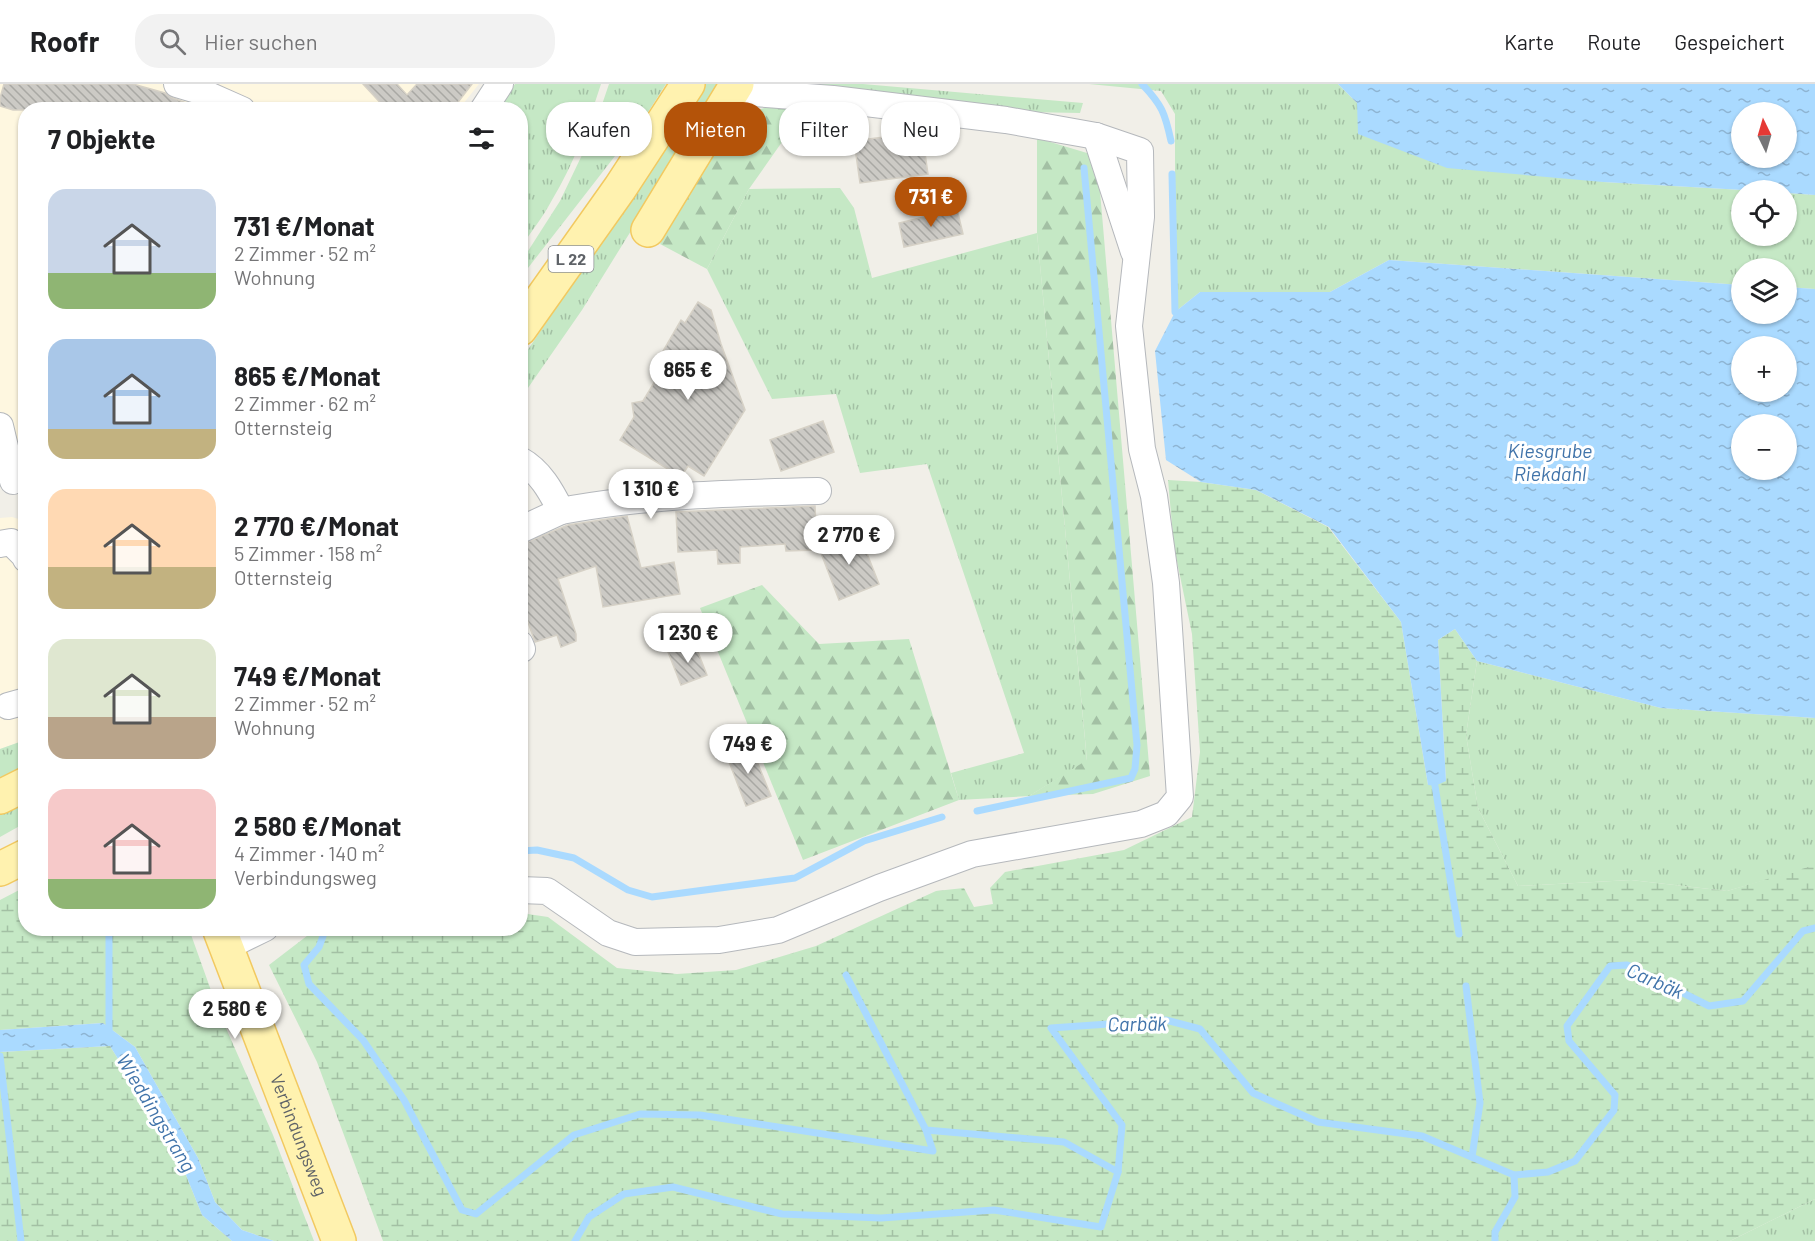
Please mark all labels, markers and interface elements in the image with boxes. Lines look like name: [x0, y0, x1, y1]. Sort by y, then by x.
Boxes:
search box: [135, 14, 555, 68]
text: Roofr: [30, 24, 99, 58]
icon: search: [156, 25, 189, 58]
text: Hier suchen: [204, 28, 318, 54]
text: Karte: [1504, 29, 1554, 54]
text: Route: [1587, 29, 1641, 54]
text: Gespeichert: [1674, 29, 1785, 54]
chip: Kaufen: [546, 102, 652, 156]
chip: Mieten: [664, 102, 767, 156]
chip: Filter: [779, 102, 869, 156]
chip: Neu: [881, 102, 960, 156]
north arrow: [1731, 102, 1797, 168]
map controls: [1731, 102, 1797, 480]
icon: filters: [465, 122, 498, 155]
text: 7 Objekte: [48, 123, 156, 154]
pin: 731 €: [889, 177, 973, 228]
button: locate: [1731, 180, 1797, 246]
text: 731 €: [909, 184, 953, 208]
text: 731 €/Monat: [234, 210, 375, 241]
icon: home: [96, 213, 168, 285]
text: 2 Zimmer · 52 m²: [234, 241, 376, 265]
road number: L 22: [548, 246, 594, 272]
button: layers: [1731, 258, 1797, 324]
text: Wohnung: [234, 265, 315, 289]
button: +: [1731, 336, 1797, 402]
pin: 865 €: [646, 350, 730, 401]
text: 865 €: [663, 357, 713, 381]
text: 865 €/Monat: [234, 360, 381, 391]
icon: home: [96, 363, 168, 435]
text: 2 Zimmer · 62 m²: [234, 391, 376, 415]
button: −: [1731, 414, 1797, 480]
text: Otternsteig: [234, 415, 332, 439]
water label: Kiesgrube Riekdahl: [1508, 438, 1592, 485]
pin: 1 310 €: [596, 469, 706, 520]
text: 1 310 €: [623, 476, 679, 500]
text: 2 770 €/Monat: [234, 510, 399, 541]
icon: home: [96, 513, 168, 585]
pin: 2 770 €: [794, 515, 904, 566]
text: 2 770 €: [817, 522, 881, 546]
text: 5 Zimmer · 158 m²: [234, 541, 382, 565]
text: Otternsteig: [234, 565, 332, 589]
pin: 1 230 €: [633, 613, 743, 664]
text: 1 230 €: [658, 620, 718, 644]
text: 749 €/Monat: [234, 660, 381, 691]
icon: home: [96, 663, 168, 735]
text: 2 Zimmer · 52 m²: [234, 691, 376, 715]
text: Wohnung: [234, 715, 315, 739]
pin: 749 €: [706, 724, 790, 775]
text: 749 €: [723, 731, 773, 755]
text: 2 580 €/Monat: [234, 810, 401, 841]
icon: home: [96, 813, 168, 885]
text: 4 Zimmer · 140 m²: [234, 841, 385, 865]
text: Verbindungsweg: [234, 865, 377, 889]
water label: Carbäk: [1623, 957, 1688, 1003]
pin: 2 580 €: [180, 989, 290, 1040]
text: 2 580 €: [203, 996, 267, 1020]
water label: Carbäk: [1107, 1010, 1167, 1036]
water label: Wieddingstrang: [112, 1049, 202, 1176]
street label: Verbindungsweg: [266, 1071, 333, 1199]

